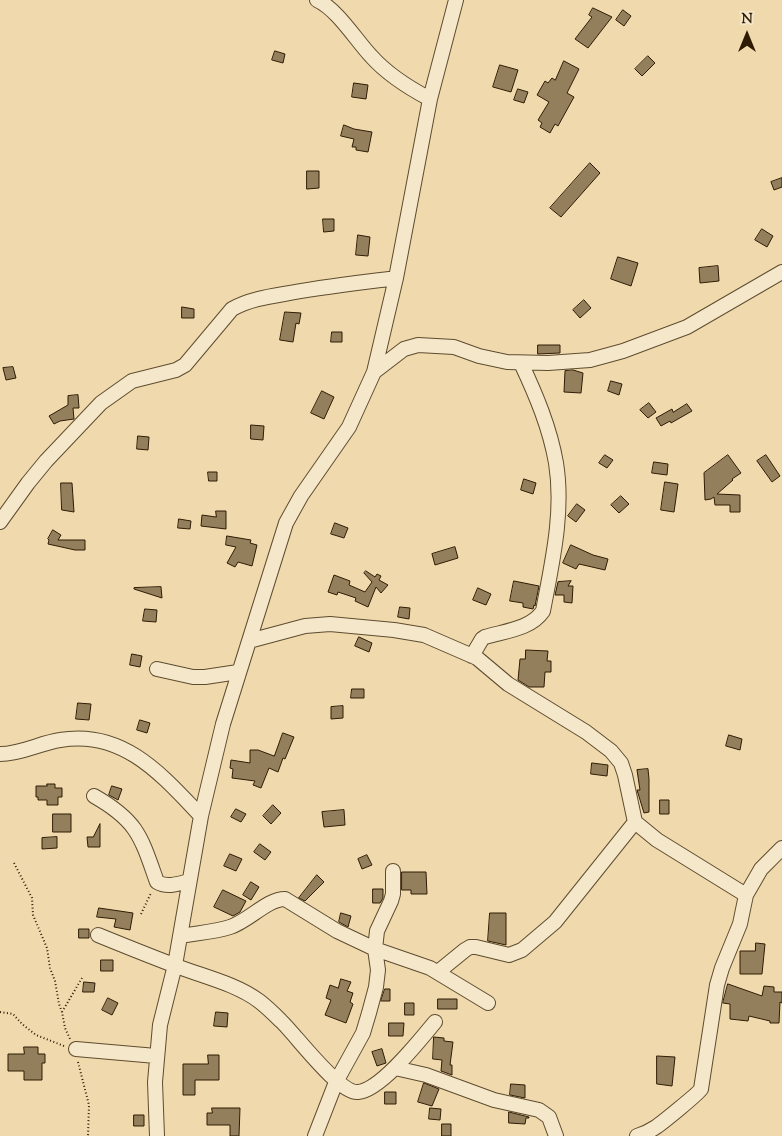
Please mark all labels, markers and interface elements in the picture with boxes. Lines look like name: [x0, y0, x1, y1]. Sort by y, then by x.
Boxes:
north arrow: [722, 10, 772, 60]
text: N: [741, 10, 753, 30]

